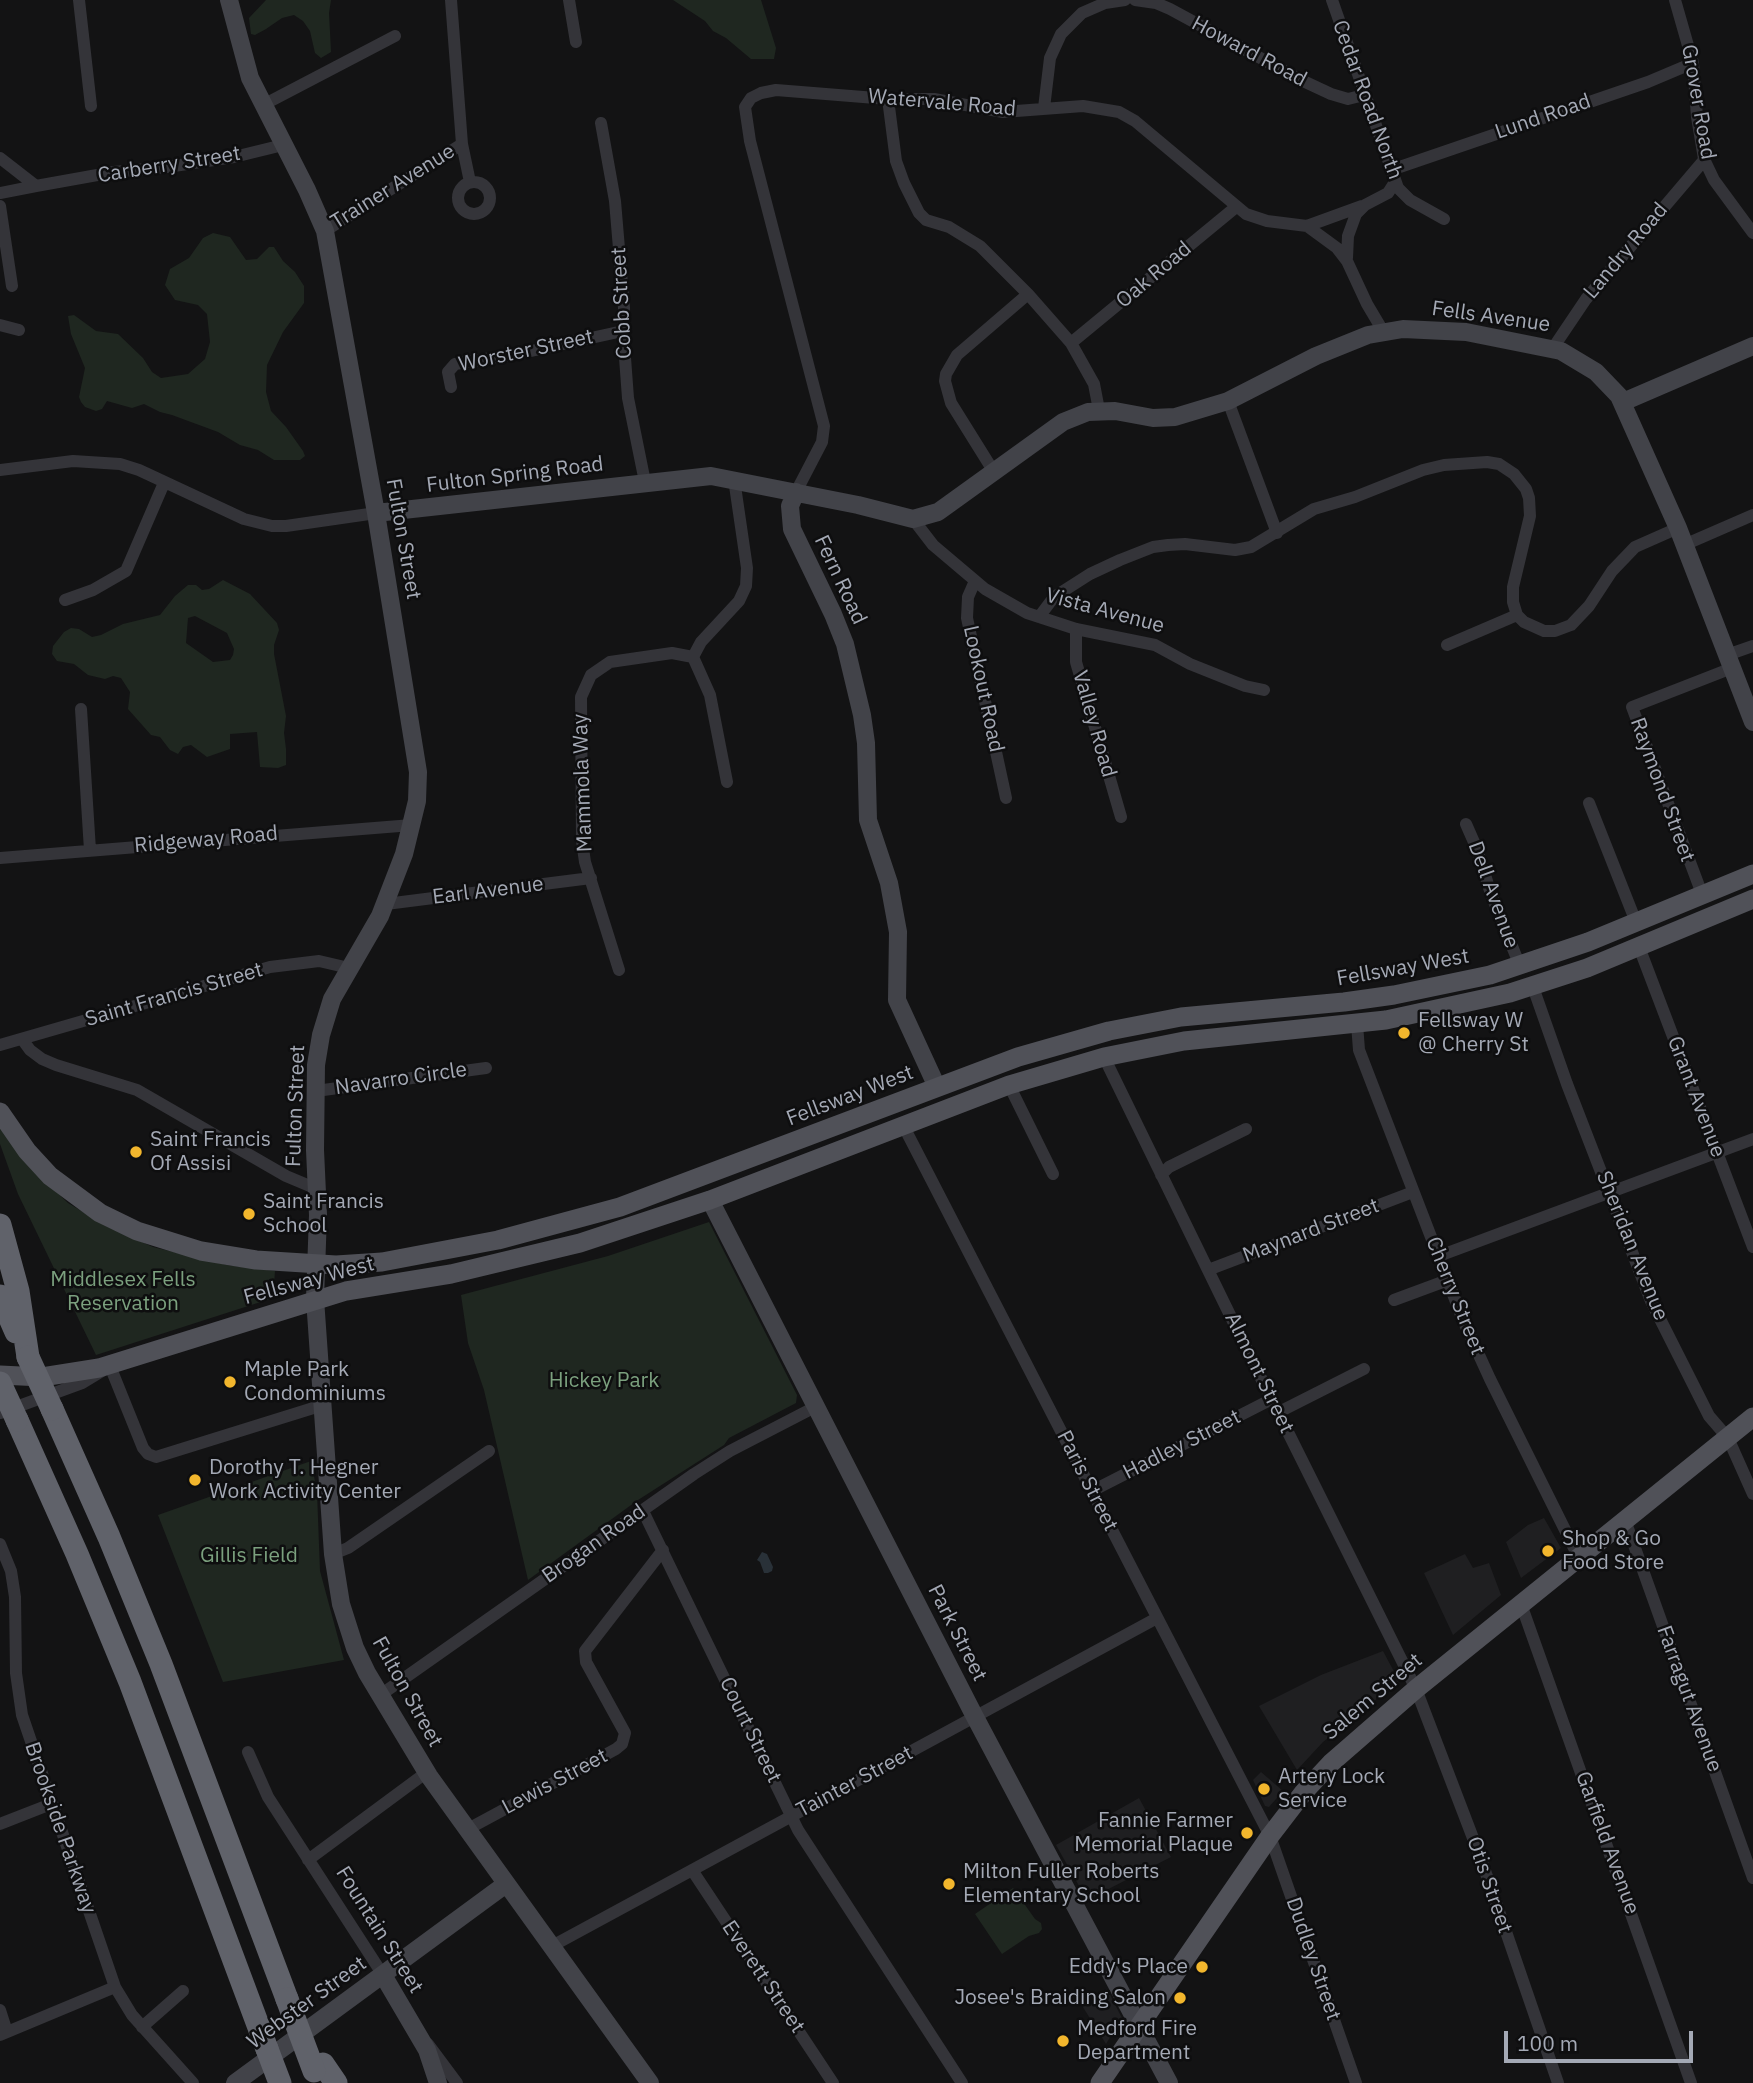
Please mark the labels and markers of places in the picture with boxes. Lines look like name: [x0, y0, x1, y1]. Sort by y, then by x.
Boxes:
place label: Fellsway W @ Cherry St: [1418, 1008, 1529, 1058]
marker: Fellsway W @ Cherry St: [1396, 1025, 1412, 1041]
place label: Saint Francis Of Assisi: [150, 1127, 271, 1177]
marker: Saint Francis Of Assisi: [128, 1144, 144, 1160]
place label: Saint Francis School: [263, 1189, 384, 1239]
marker: Saint Francis School: [241, 1206, 257, 1222]
place label: Maple Park Condominiums: [244, 1357, 386, 1407]
marker: Maple Park Condominiums: [222, 1374, 238, 1390]
place label: Dorothy T. Hegner Work Activity Center: [209, 1455, 401, 1505]
marker: Dorothy T. Hegner Work Activity Center: [187, 1472, 203, 1488]
place label: Shop & Go Food Store: [1562, 1526, 1664, 1576]
marker: Shop & Go Food Store: [1540, 1543, 1556, 1559]
place label: Artery Lock Service: [1278, 1764, 1385, 1814]
marker: Artery Lock Service: [1256, 1781, 1272, 1797]
place label: Fannie Farmer Memorial Plaque: [1074, 1808, 1233, 1858]
marker: Fannie Farmer Memorial Plaque: [1239, 1825, 1255, 1841]
place label: Milton Fuller Roberts Elementary School: [963, 1859, 1159, 1909]
marker: Milton Fuller Roberts Elementary School: [941, 1876, 957, 1892]
place label: Eddy's Place: [1069, 1954, 1188, 1980]
marker: Eddy's Place: [1194, 1959, 1210, 1975]
place label: Josee's Braiding Salon: [954, 1985, 1166, 2011]
marker: Josee's Braiding Salon: [1172, 1990, 1188, 2006]
place label: Medford Fire Department: [1077, 2016, 1197, 2066]
marker: Medford Fire Department: [1055, 2033, 1071, 2049]

